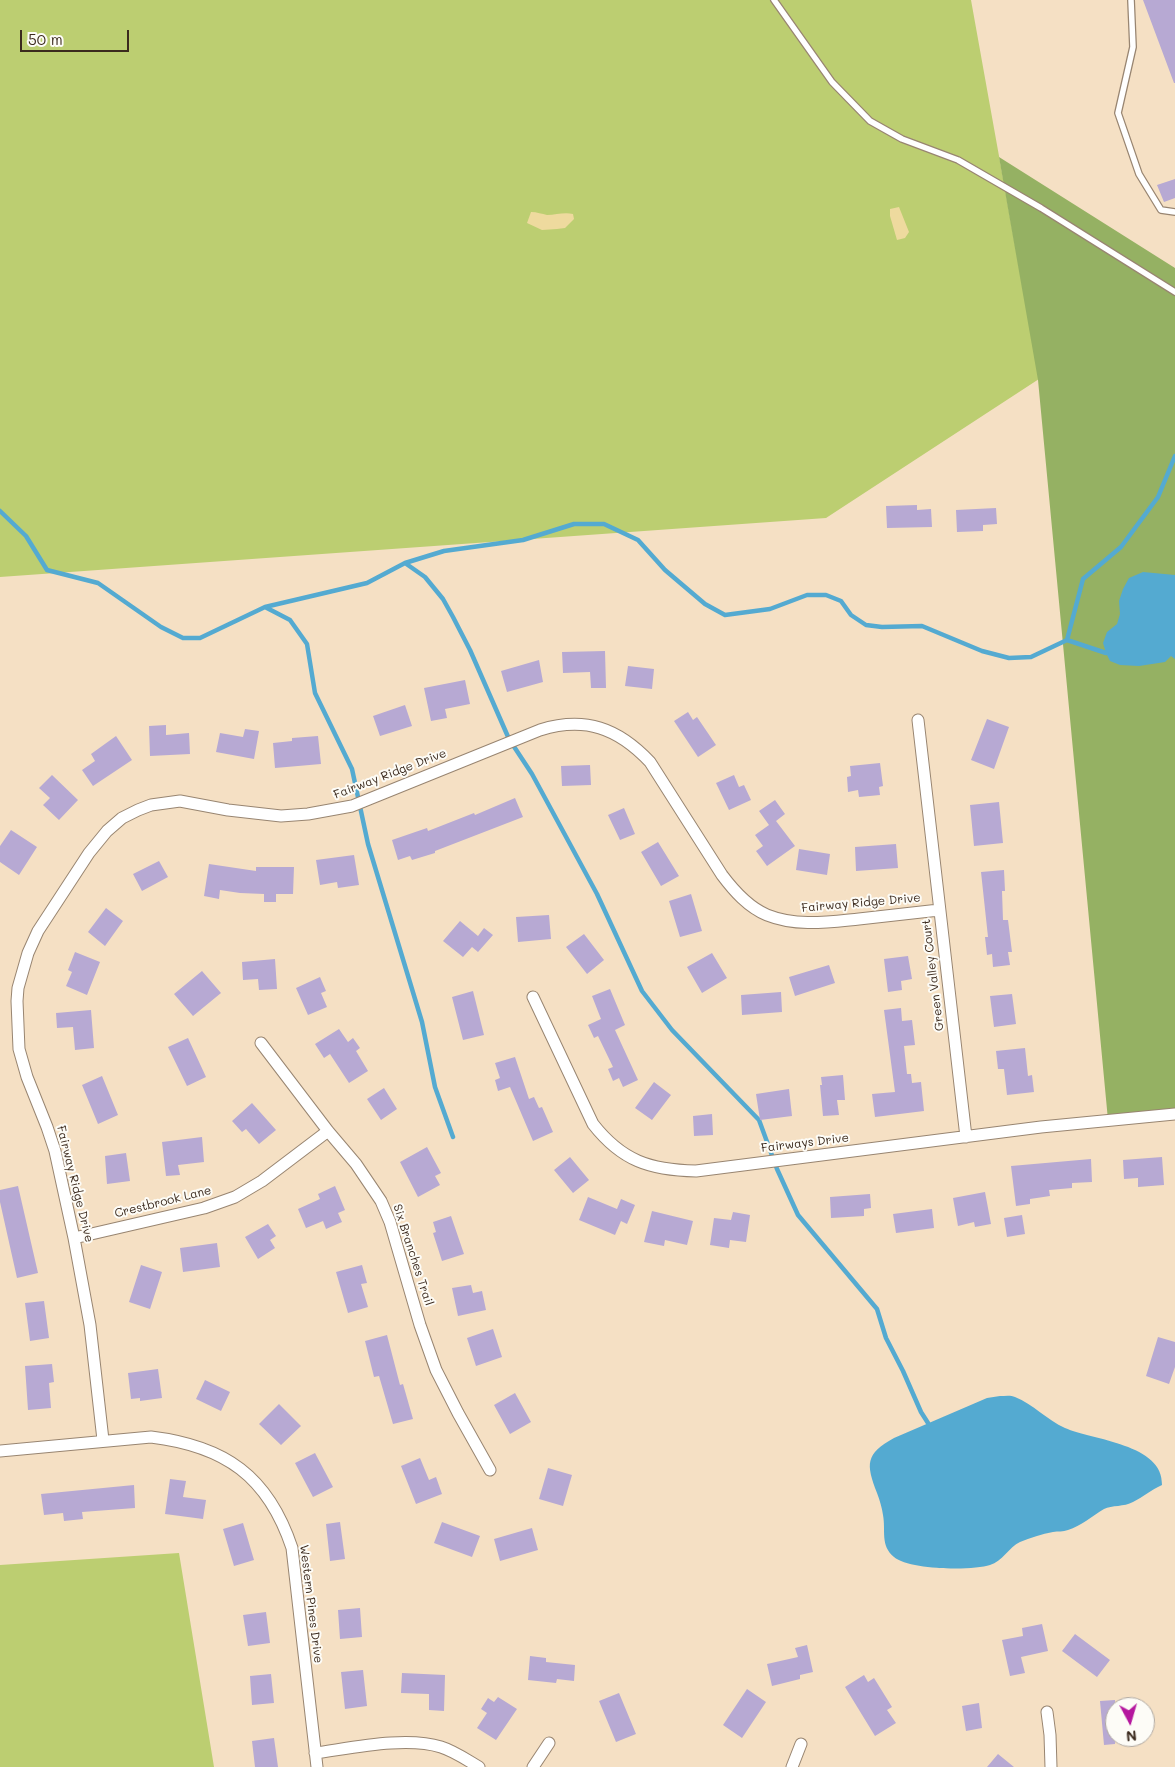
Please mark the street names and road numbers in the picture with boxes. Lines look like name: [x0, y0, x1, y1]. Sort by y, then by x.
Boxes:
street label: Fairway Ridge Drive: [332, 746, 448, 802]
street label: Fairway Ridge Drive: [801, 891, 921, 915]
street label: Green Valley Court: [919, 918, 947, 1032]
street label: Fairway Ridge Drive: [54, 1124, 96, 1244]
street label: Fairways Drive: [760, 1130, 850, 1156]
street label: Crestbrook Lane: [113, 1183, 213, 1221]
street label: Six Branches Trail: [390, 1202, 436, 1308]
street label: Western Pines Drive: [297, 1544, 325, 1664]

